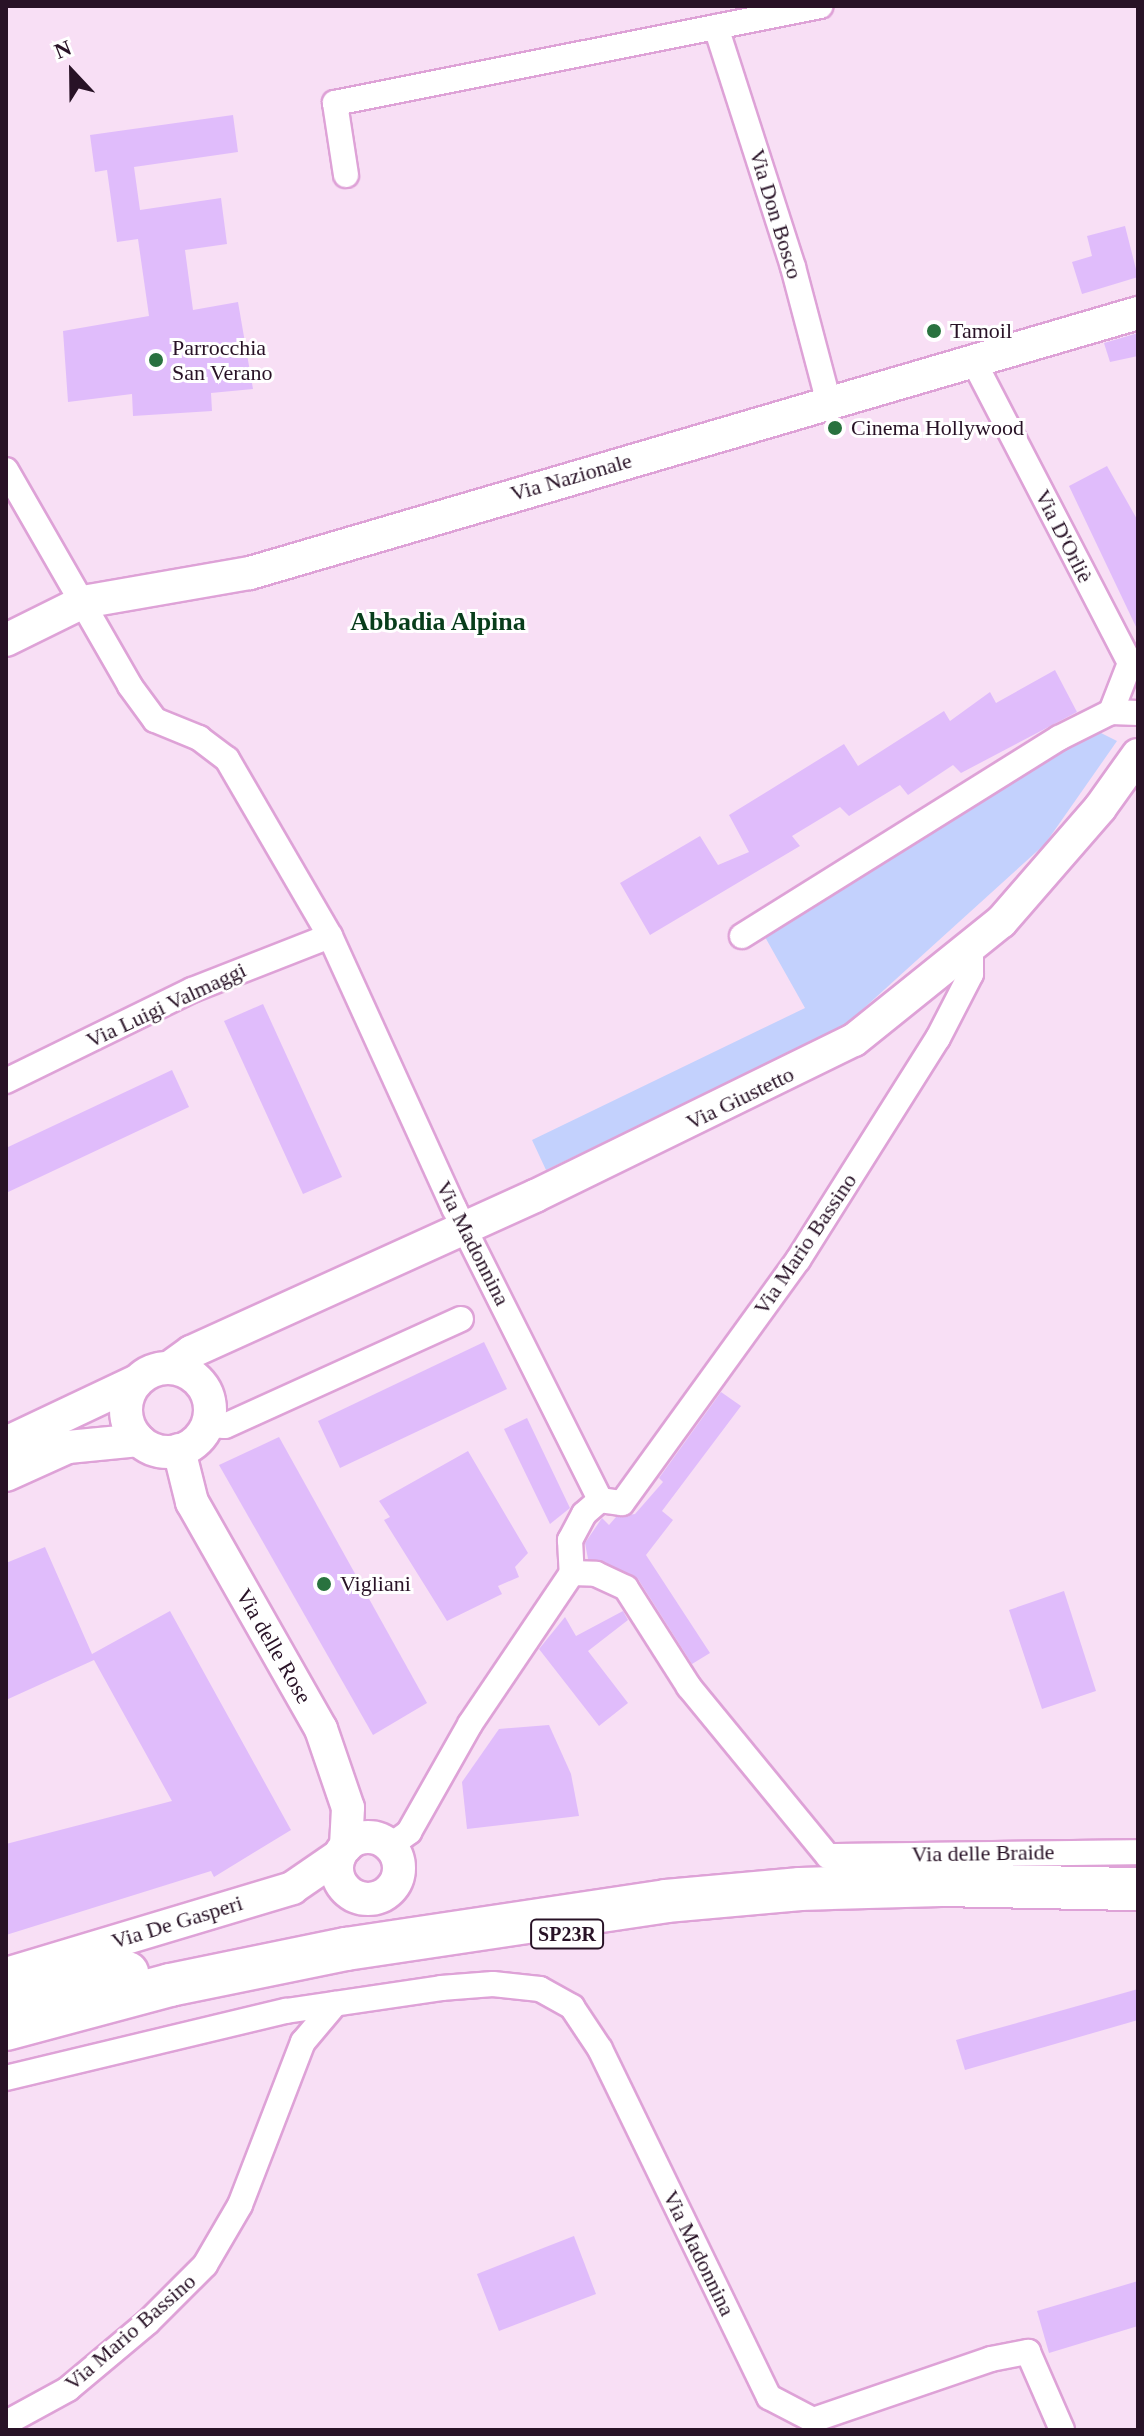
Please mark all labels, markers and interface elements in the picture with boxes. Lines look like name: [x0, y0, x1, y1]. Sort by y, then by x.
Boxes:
north arrow: [32, 32, 112, 112]
text: N: [51, 35, 75, 64]
street label: Via Don Bosco: [744, 146, 808, 282]
place label: Tamoil: [950, 318, 1012, 344]
marker: Tamoil: [925, 322, 943, 340]
place label: Parrocchia San Verano: [172, 334, 273, 386]
marker: Parrocchia San Verano: [147, 351, 165, 369]
place label: Cinema Hollywood: [851, 415, 1024, 441]
marker: Cinema Hollywood: [826, 419, 844, 437]
street label: Via Nazionale: [507, 447, 635, 507]
street label: Via D'Orliè: [1029, 485, 1099, 587]
district label: Abbadia Alpina: [349, 606, 527, 638]
street label: Via Luigi Valmaggi: [82, 956, 250, 1054]
street label: Via Giustetto: [682, 1061, 798, 1135]
street label: Via Mario Bassino: [748, 1168, 862, 1320]
street label: Via Madonnina: [430, 1176, 516, 1310]
place label: Vigliani: [340, 1571, 411, 1597]
marker: Vigliani: [315, 1575, 333, 1593]
street label: Via delle Rose: [231, 1584, 317, 1708]
street label: Via delle Braide: [911, 1839, 1055, 1867]
street label: Via De Gasperi: [108, 1890, 246, 1954]
road number: SP23R: [529, 1918, 605, 1950]
street label: Via Madonnina: [657, 2186, 741, 2320]
street label: Via Mario Bassino: [59, 2268, 201, 2396]

